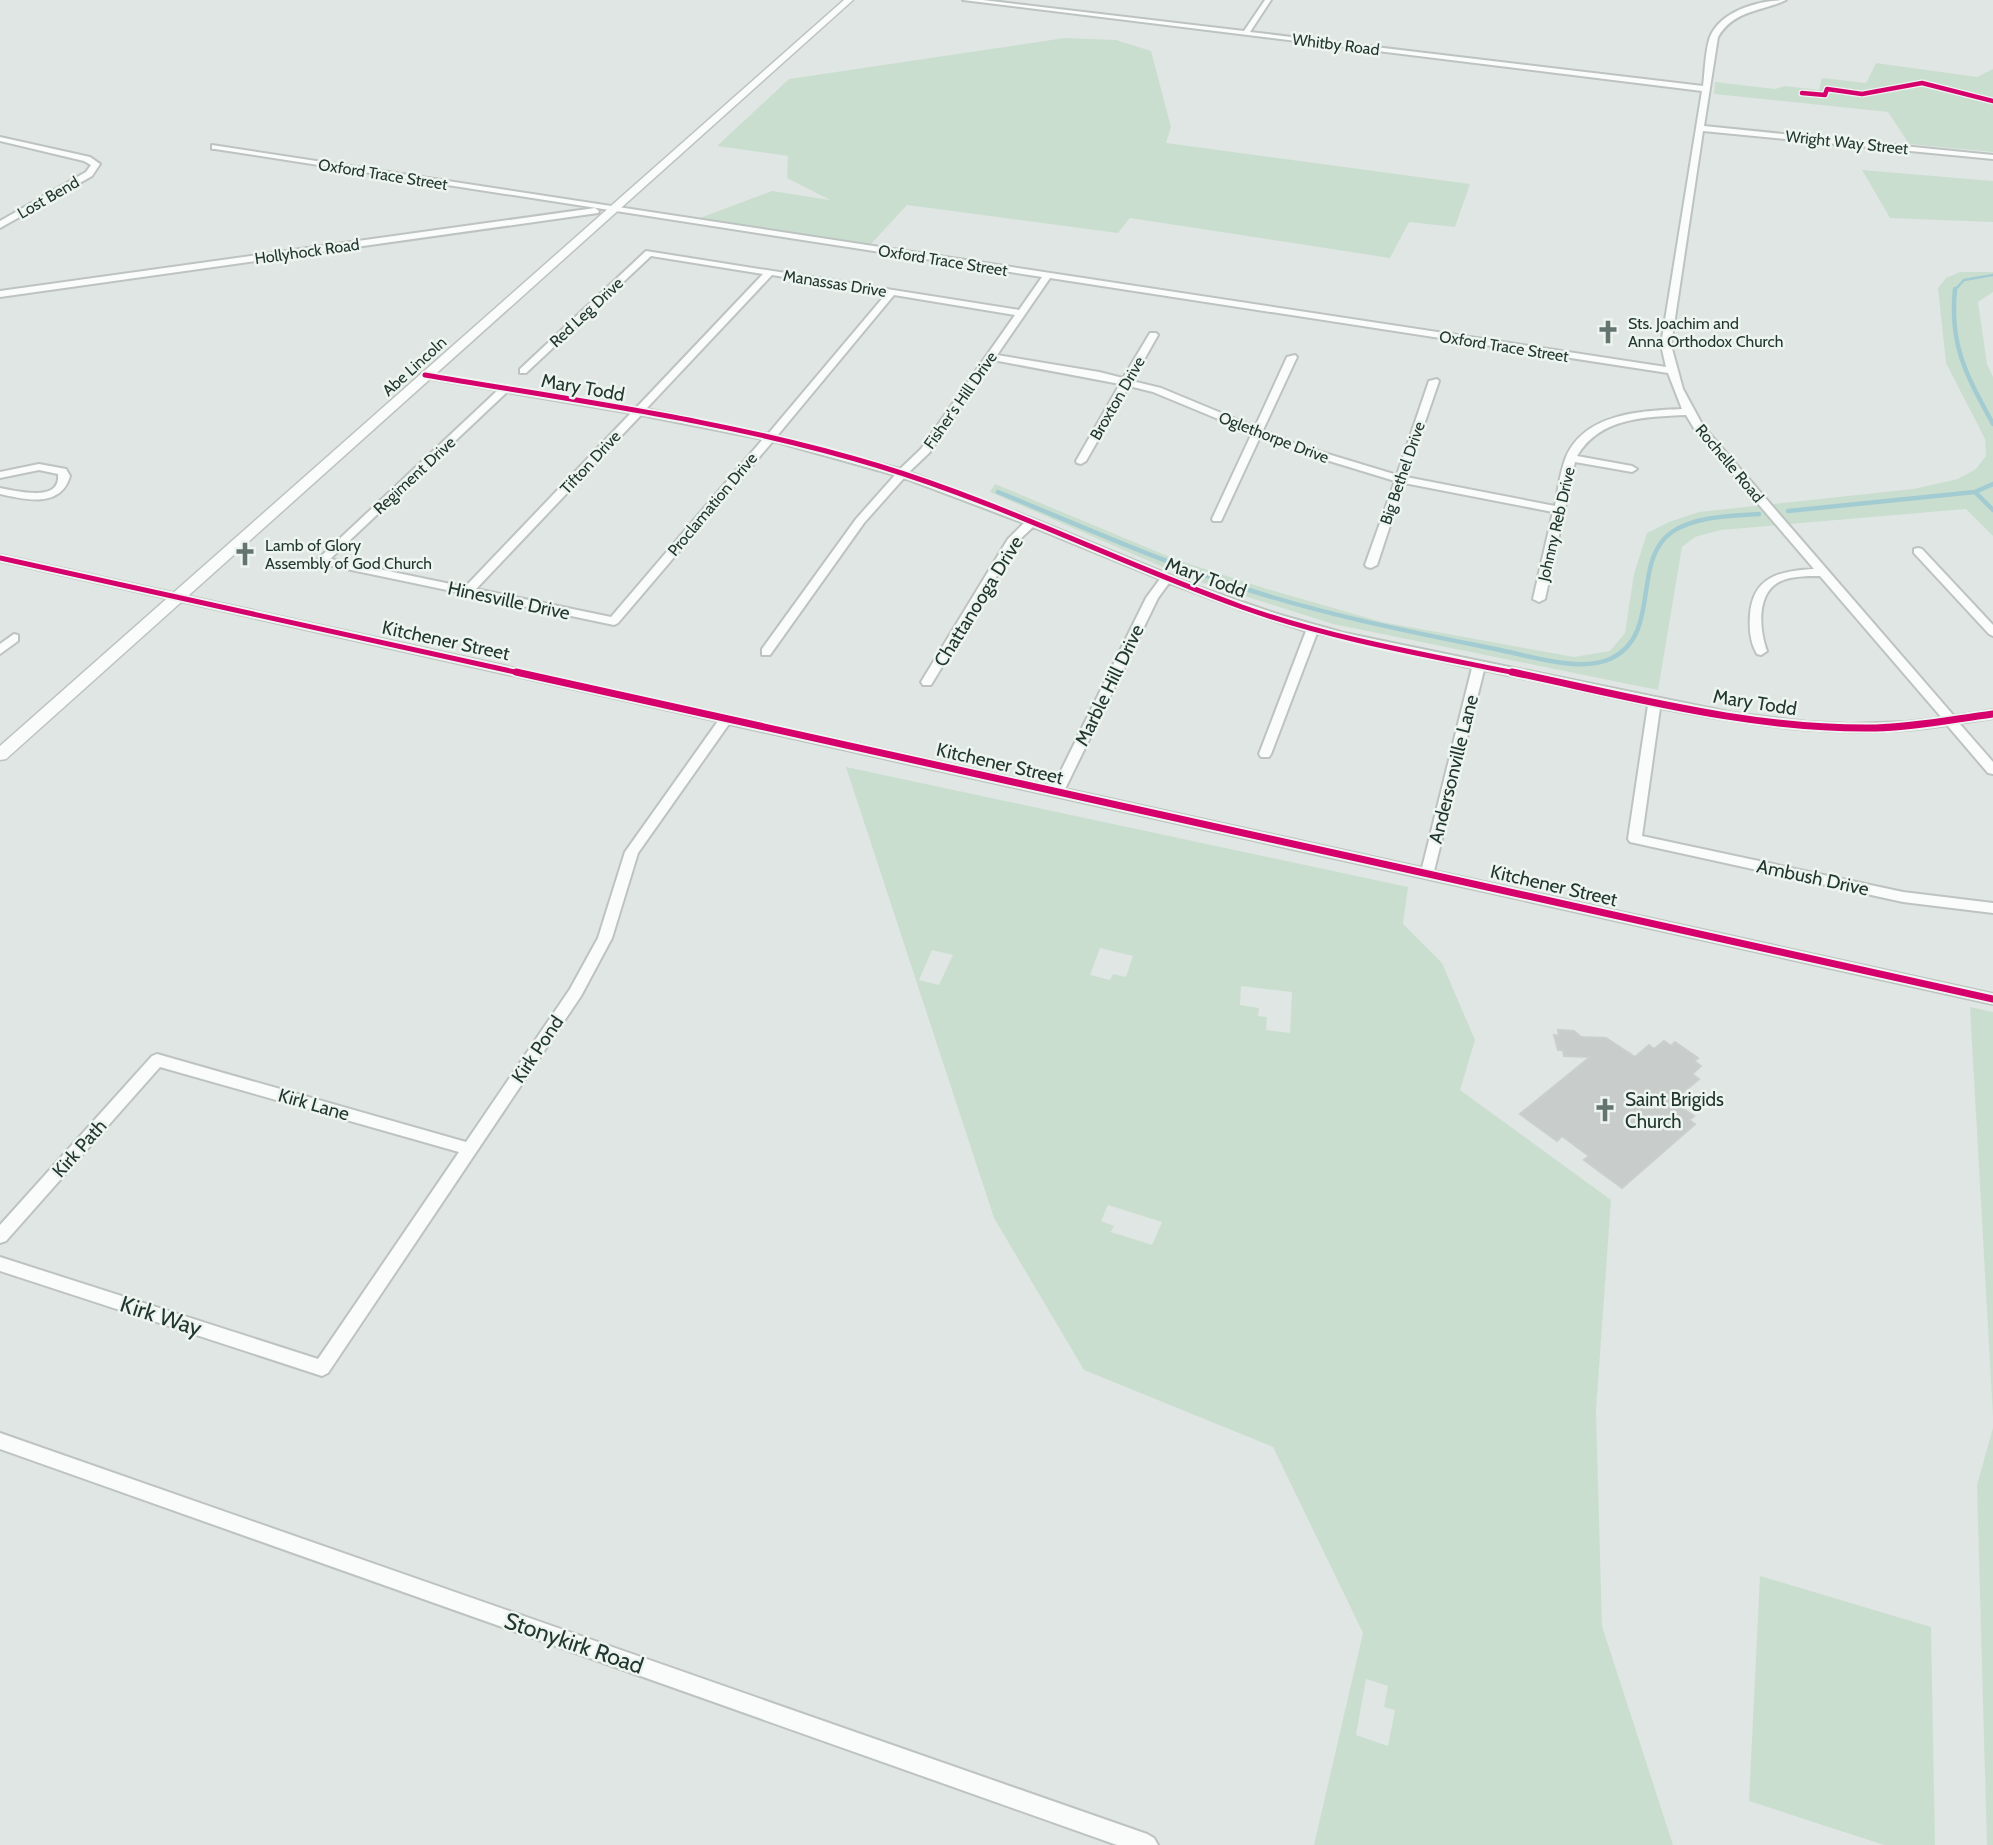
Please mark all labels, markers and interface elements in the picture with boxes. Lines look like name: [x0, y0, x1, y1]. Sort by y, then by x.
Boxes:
street label: Whitby Road: [1291, 30, 1381, 59]
street label: Wright Way Street: [1785, 127, 1910, 158]
street label: Oxford Trace Street: [317, 155, 450, 194]
street label: Lost Bend: [14, 172, 82, 223]
street label: Hollyhock Road: [253, 235, 361, 268]
street label: Oxford Trace Street: [877, 241, 1010, 280]
street label: Manassas Drive: [782, 266, 888, 301]
street label: Red Leg Drive: [546, 274, 627, 351]
place label: Sts. Joachim and Anna Orthodox Church: [1628, 314, 1783, 351]
church icon: Sts. Joachim and Anna Orthodox Church: [1594, 318, 1622, 346]
street label: Oxford Trace Street: [1438, 327, 1571, 366]
street label: Abe Lincoln: [378, 333, 450, 400]
street label: Fisher's Hill Drive: [920, 348, 1001, 453]
street label: Broxton Drive: [1086, 353, 1149, 443]
street label: Mary Todd: [539, 369, 627, 406]
street label: Oglethorpe Drive: [1216, 408, 1332, 467]
street label: Big Bethel Drive: [1376, 419, 1429, 527]
street label: Rochelle Road: [1691, 420, 1768, 506]
street label: Tifton Drive: [556, 427, 624, 498]
street label: Regiment Drive: [369, 433, 459, 518]
street label: Proclamation Drive: [664, 449, 761, 560]
street label: Johnny Reb Drive: [1534, 465, 1579, 584]
street label: Chattanooga Drive: [929, 531, 1028, 671]
place label: Lamb of Glory Assembly of God Church: [265, 536, 432, 573]
church icon: Lamb of Glory Assembly of God Church: [231, 540, 259, 568]
street label: Mary Todd: [1162, 552, 1249, 603]
street label: Hinesville Drive: [446, 576, 572, 625]
street label: Kitchener Street: [380, 616, 512, 665]
street label: Marble Hill Drive: [1070, 620, 1149, 750]
street label: Mary Todd: [1711, 685, 1798, 720]
street label: Andersonville Lane: [1424, 692, 1483, 846]
street label: Kitchener Street: [934, 738, 1066, 789]
street label: Ambush Drive: [1755, 854, 1871, 901]
street label: Kitchener Street: [1488, 860, 1620, 911]
street label: Kirk Pond: [507, 1011, 568, 1087]
street label: Kirk Lane: [276, 1083, 352, 1126]
place label: Saint Brigids Church: [1625, 1088, 1724, 1133]
church icon: Saint Brigids Church: [1591, 1096, 1619, 1124]
street label: Kirk Path: [47, 1115, 111, 1182]
street label: Kirk Way: [117, 1290, 206, 1342]
street label: Stonykirk Road: [501, 1606, 647, 1680]

